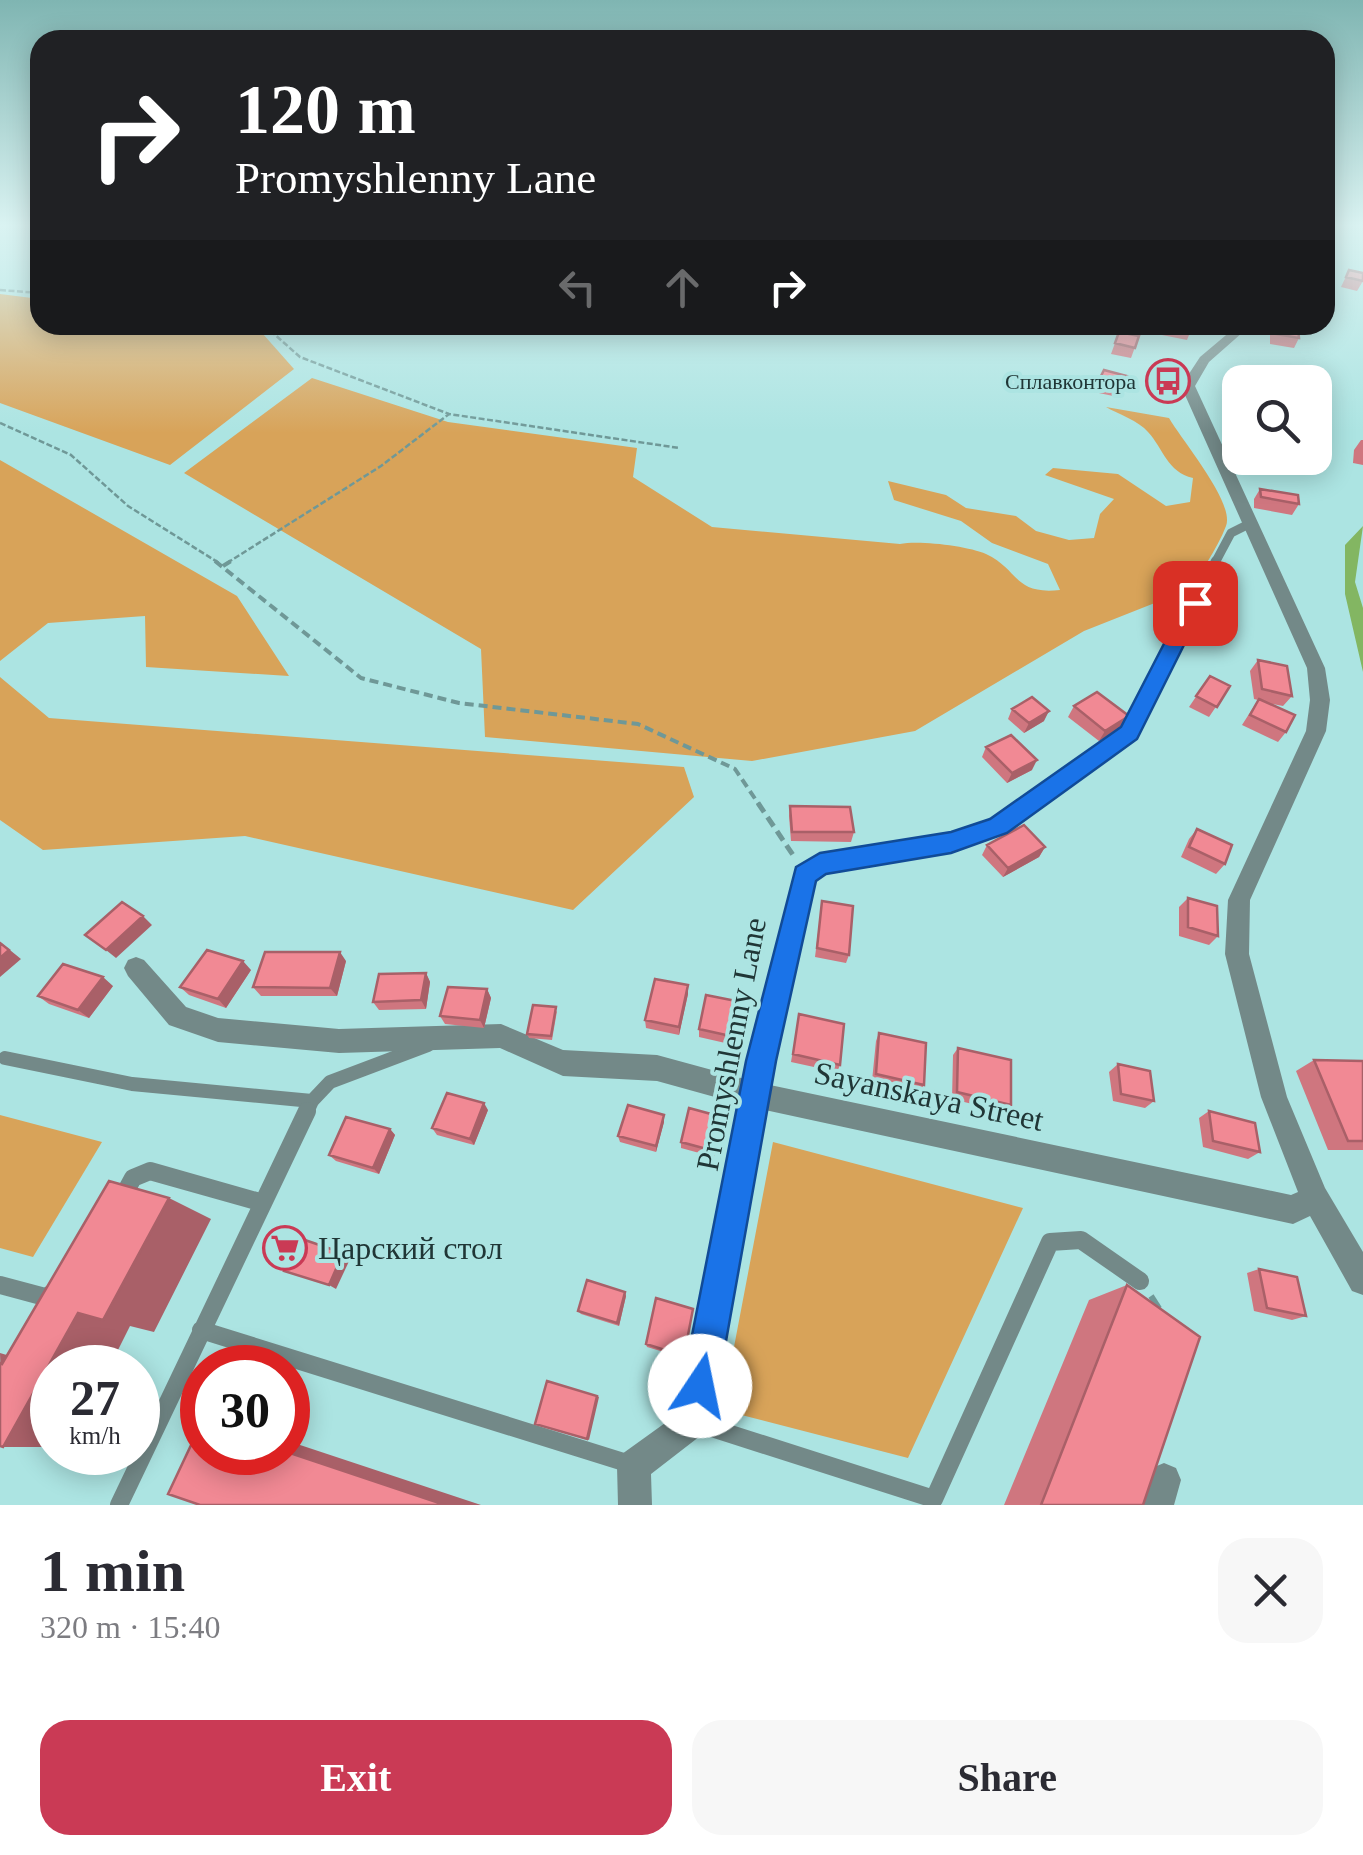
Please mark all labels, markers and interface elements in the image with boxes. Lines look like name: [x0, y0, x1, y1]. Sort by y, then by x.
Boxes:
icon: right: [70, 70, 200, 200]
text: 120 m: [235, 71, 416, 148]
text: Promyshlenny Lane: [235, 153, 596, 203]
icon: left: [550, 260, 605, 315]
icon: ahead: [655, 260, 710, 315]
icon: right: [760, 260, 815, 315]
bus stop icon: Сплавконтора: [1145, 358, 1191, 404]
map controls: [1222, 365, 1332, 475]
button: search: [1222, 365, 1332, 475]
place label: Сплавконтора: [1005, 369, 1136, 394]
pin: [1153, 561, 1238, 646]
icon: arrive: [1168, 576, 1223, 631]
street label: Promyshlenny Lane: [689, 915, 773, 1173]
street label: Sayanskaya Street: [811, 1054, 1047, 1138]
supermarket icon: Царский стол: [262, 1225, 308, 1271]
place label: Царский стол: [318, 1230, 503, 1266]
position arrow: [648, 1334, 752, 1438]
speed limit sign: 30: [180, 1345, 310, 1475]
text: 27: [70, 1370, 120, 1426]
text: km/h: [69, 1422, 121, 1449]
text: 1 min: [40, 1538, 185, 1604]
button: close: [1218, 1538, 1323, 1643]
text: 320 m · 15:40: [40, 1609, 220, 1645]
button: Exit: [40, 1720, 672, 1835]
button: Share: [692, 1720, 1323, 1835]

